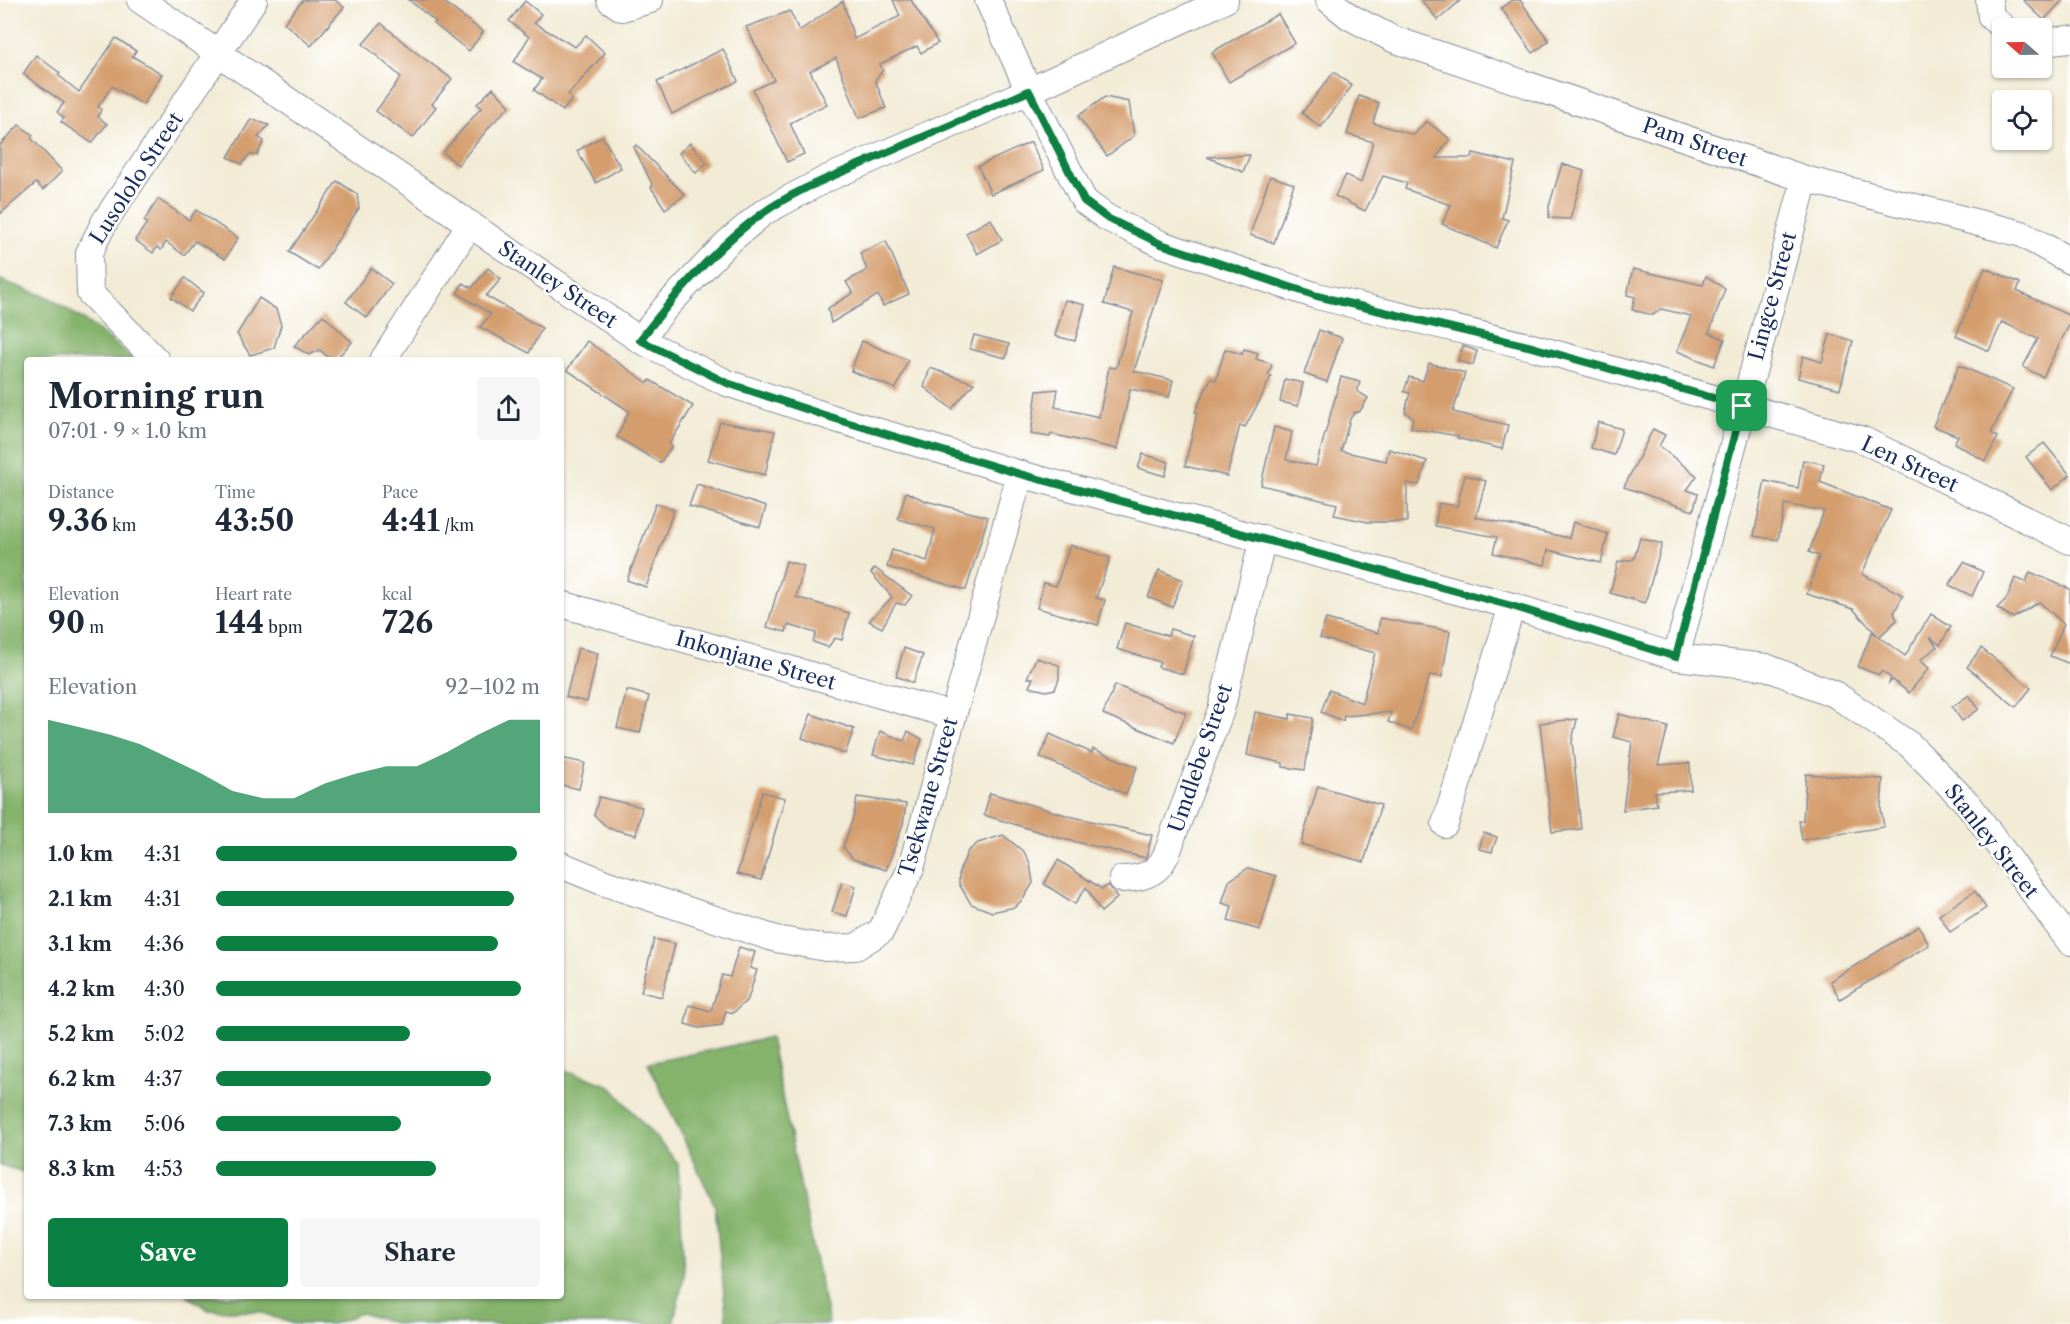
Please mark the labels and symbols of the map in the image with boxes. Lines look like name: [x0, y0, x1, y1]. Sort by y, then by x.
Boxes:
north arrow: [1992, 18, 2052, 78]
street label: Lusololo Street: [84, 107, 188, 249]
street label: Pam Street: [1639, 112, 1751, 172]
street label: Lingce Street: [1743, 228, 1801, 363]
street label: Stanley Street: [494, 235, 623, 333]
pin: [1716, 380, 1767, 431]
street label: Len Street: [1858, 431, 1963, 497]
street label: Inkonjane Street: [673, 625, 840, 695]
street label: Umdlebe Street: [1163, 680, 1237, 836]
street label: Tsekwane Street: [893, 714, 963, 880]
street label: Stanley Street: [1940, 779, 2045, 903]

